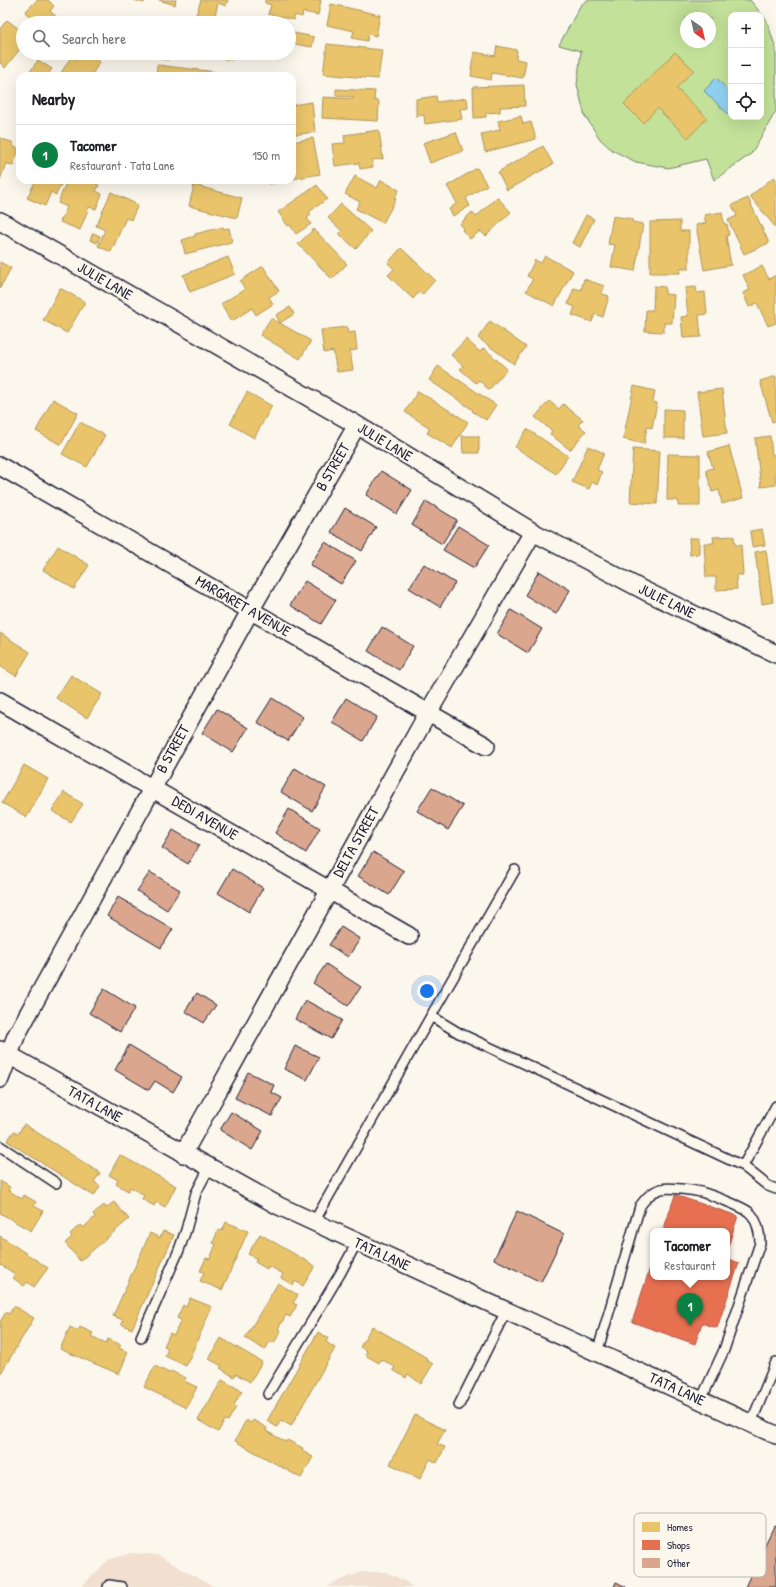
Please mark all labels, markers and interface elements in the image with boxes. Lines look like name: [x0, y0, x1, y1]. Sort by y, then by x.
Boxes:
north arrow: [680, 12, 716, 48]
map controls: [728, 12, 764, 120]
button: +: [728, 12, 764, 48]
search box: [16, 16, 296, 60]
icon: search: [30, 27, 52, 49]
text: Search here: [62, 28, 126, 49]
button: −: [728, 48, 764, 84]
button: locate: [728, 84, 764, 120]
text: Nearby: [32, 87, 75, 110]
text: Tacomer: [70, 135, 117, 156]
text: 1: [43, 146, 47, 164]
text: 150 m: [252, 146, 280, 164]
text: Restaurant · Tata Lane: [70, 156, 175, 174]
street label: JULIE LANE: [74, 256, 137, 305]
street label: JULIE LANE: [354, 417, 417, 466]
street label: B STREET: [310, 438, 355, 495]
street label: MARGARET AVENUE: [192, 570, 295, 642]
street label: JULIE LANE: [635, 578, 699, 623]
street label: B STREET: [151, 720, 195, 777]
street label: DEDI AVENUE: [168, 790, 242, 845]
street label: DELTA STREET: [327, 802, 384, 881]
your location: [417, 981, 437, 1001]
street label: TATA LANE: [64, 1080, 127, 1127]
popup: [650, 1228, 730, 1280]
street label: TATA LANE: [351, 1231, 414, 1276]
text: Tacomer: [664, 1235, 711, 1256]
text: Restaurant: [664, 1256, 716, 1274]
pin: 1: [677, 1293, 703, 1326]
street label: TATA LANE: [646, 1366, 709, 1411]
legend: [634, 1513, 766, 1577]
text: Homes: [667, 1520, 693, 1534]
text: Shops: [667, 1538, 690, 1552]
text: Other: [667, 1556, 691, 1570]

